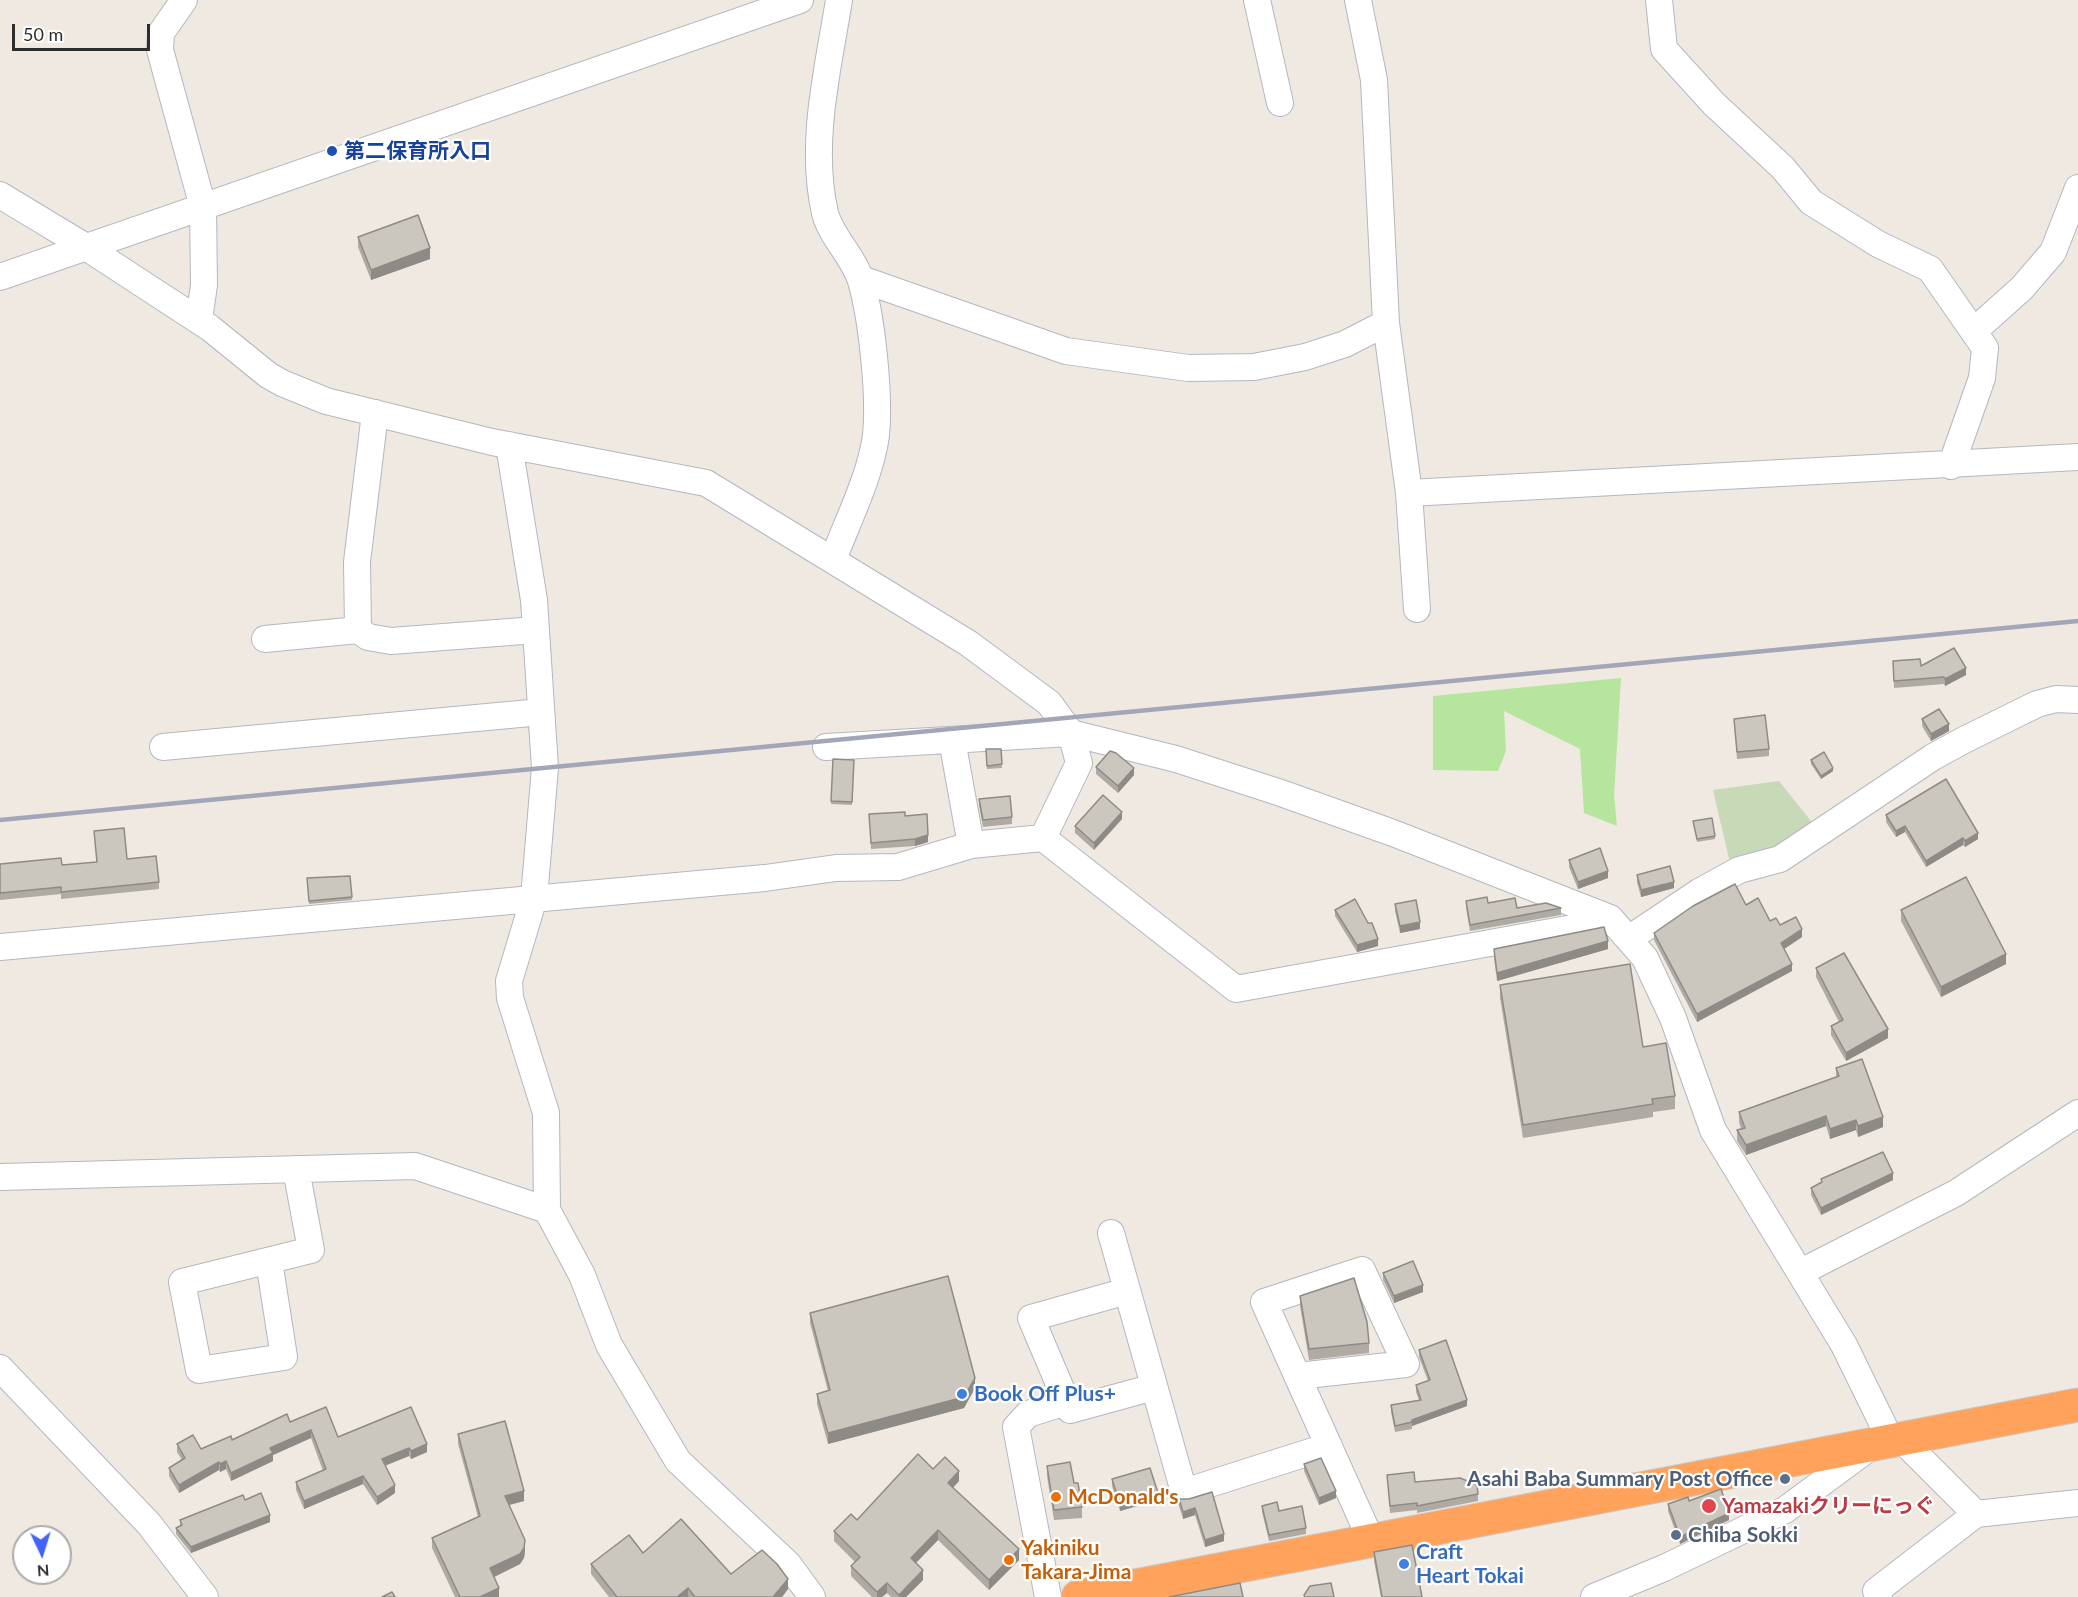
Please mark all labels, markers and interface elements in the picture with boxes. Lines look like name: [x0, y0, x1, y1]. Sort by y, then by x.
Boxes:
scale bar: [15, 12, 153, 50]
text: 50 m: [23, 23, 63, 45]
place label: 第二保育所入口: [344, 138, 491, 164]
marker: 第二保育所入口: [325, 144, 339, 158]
place label: Book Off Plus+: [974, 1381, 1116, 1407]
marker: Book Off Plus+: [955, 1387, 969, 1401]
place label: Asahi Baba Summary Post Office: [1467, 1466, 1773, 1492]
marker: Asahi Baba Summary Post Office: [1778, 1472, 1792, 1486]
place label: McDonald's: [1068, 1484, 1179, 1510]
marker: McDonald's: [1049, 1490, 1063, 1504]
place label: Yamazakiクリーにっぐ: [1722, 1493, 1935, 1519]
marker: Yamazakiクリーにっぐ: [1700, 1497, 1718, 1515]
place label: Chiba Sokki: [1688, 1522, 1798, 1548]
north arrow: [12, 1525, 72, 1585]
marker: Chiba Sokki: [1669, 1528, 1683, 1542]
place label: Yakiniku Takara-Jima: [1021, 1535, 1131, 1585]
place label: Craft Heart Tokai: [1416, 1539, 1524, 1589]
marker: Yakiniku Takara-Jima: [1002, 1553, 1016, 1567]
marker: Craft Heart Tokai: [1397, 1557, 1411, 1571]
text: N: [36, 1562, 50, 1581]

